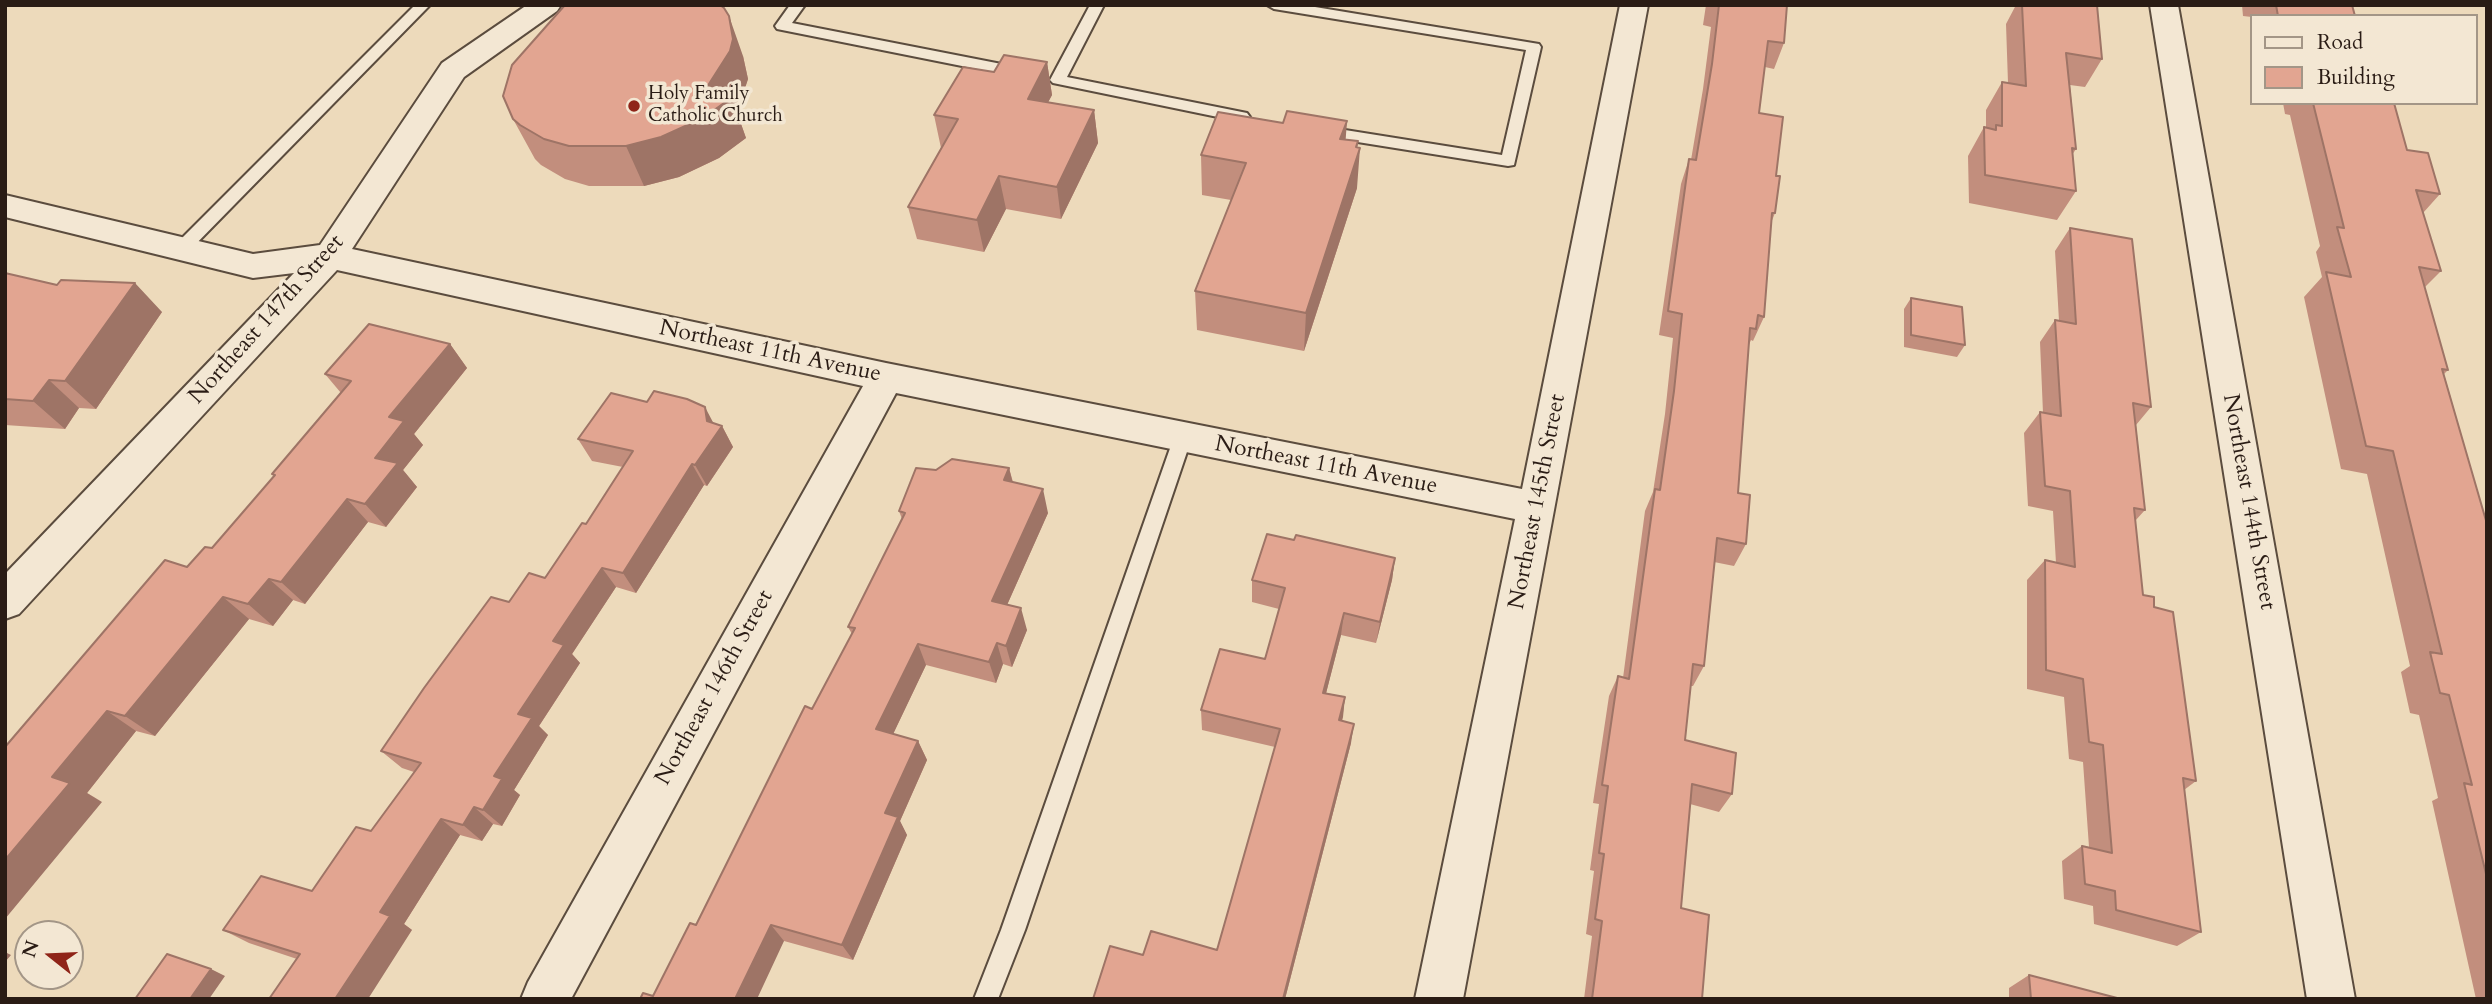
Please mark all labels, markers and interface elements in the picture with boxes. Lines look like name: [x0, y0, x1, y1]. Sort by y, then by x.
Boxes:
legend: [2250, 14, 2478, 105]
text: Road: [2317, 28, 2363, 57]
text: Building: [2317, 63, 2395, 92]
place label: Holy Family Catholic Church: [648, 84, 783, 128]
marker: Holy Family Catholic Church: [626, 98, 642, 114]
street label: Northeast 147th Street: [184, 230, 350, 410]
street label: Northeast 11th Avenue: [657, 315, 883, 389]
street label: Northeast 145th Street: [1504, 392, 1572, 612]
street label: Northeast 144th Street: [2215, 392, 2281, 612]
street label: Northeast 11th Avenue: [1212, 431, 1440, 501]
street label: Northeast 146th Street: [650, 586, 780, 790]
north arrow: [14, 920, 84, 990]
text: N: [16, 937, 46, 961]

